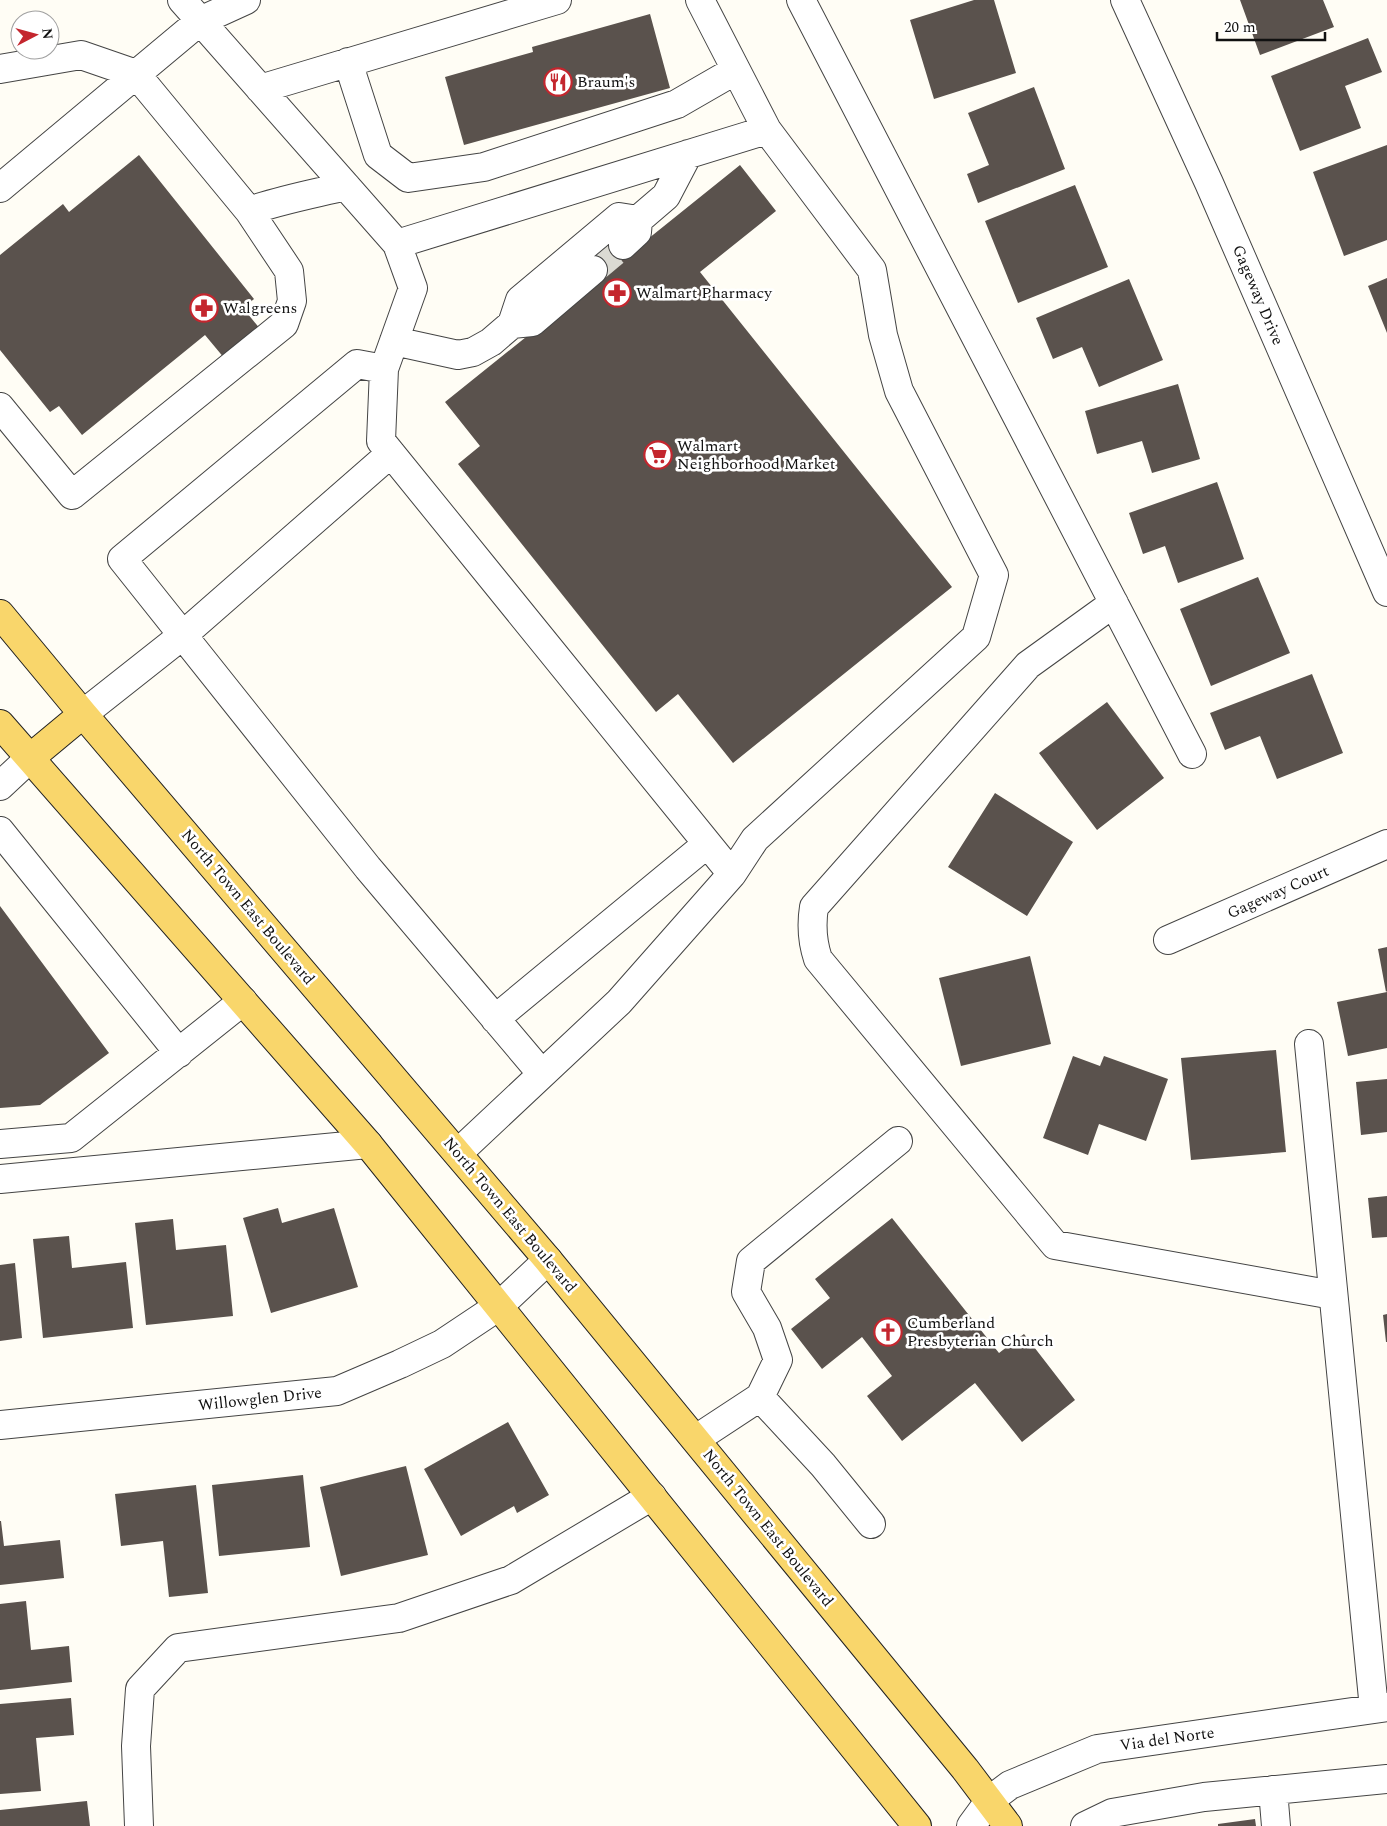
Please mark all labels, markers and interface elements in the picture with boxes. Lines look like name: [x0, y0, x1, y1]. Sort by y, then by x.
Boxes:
north arrow: [10, 10, 60, 60]
scale bar: [1217, 10, 1324, 42]
text: 20 m: [1224, 16, 1256, 39]
text: N: [36, 27, 58, 40]
restaurant icon: Braum's: [543, 67, 573, 97]
place label: Braum's: [577, 70, 636, 94]
street label: Gageway Drive: [1226, 241, 1290, 349]
pharmacy icon: Walmart Pharmacy: [602, 278, 632, 308]
place label: Walmart Pharmacy: [636, 281, 773, 305]
pharmacy icon: Walgreens: [189, 293, 219, 323]
place label: Walgreens: [223, 296, 297, 320]
place label: Walmart Neighborhood Market: [677, 434, 836, 476]
supermarket icon: Walmart Neighborhood Market: [643, 440, 673, 470]
street label: North Town East Boulevard: [176, 824, 321, 990]
street label: Gageway Court: [1223, 859, 1333, 925]
street label: North Town East Boulevard: [438, 1132, 583, 1298]
place label: Cumberland Presbyterian Church: [907, 1311, 1054, 1353]
church icon: Cumberland Presbyterian Church: [873, 1317, 903, 1347]
street label: Willowglen Drive: [197, 1381, 323, 1417]
street label: North Town East Boulevard: [697, 1444, 839, 1612]
street label: Via del Norte: [1118, 1720, 1216, 1758]

